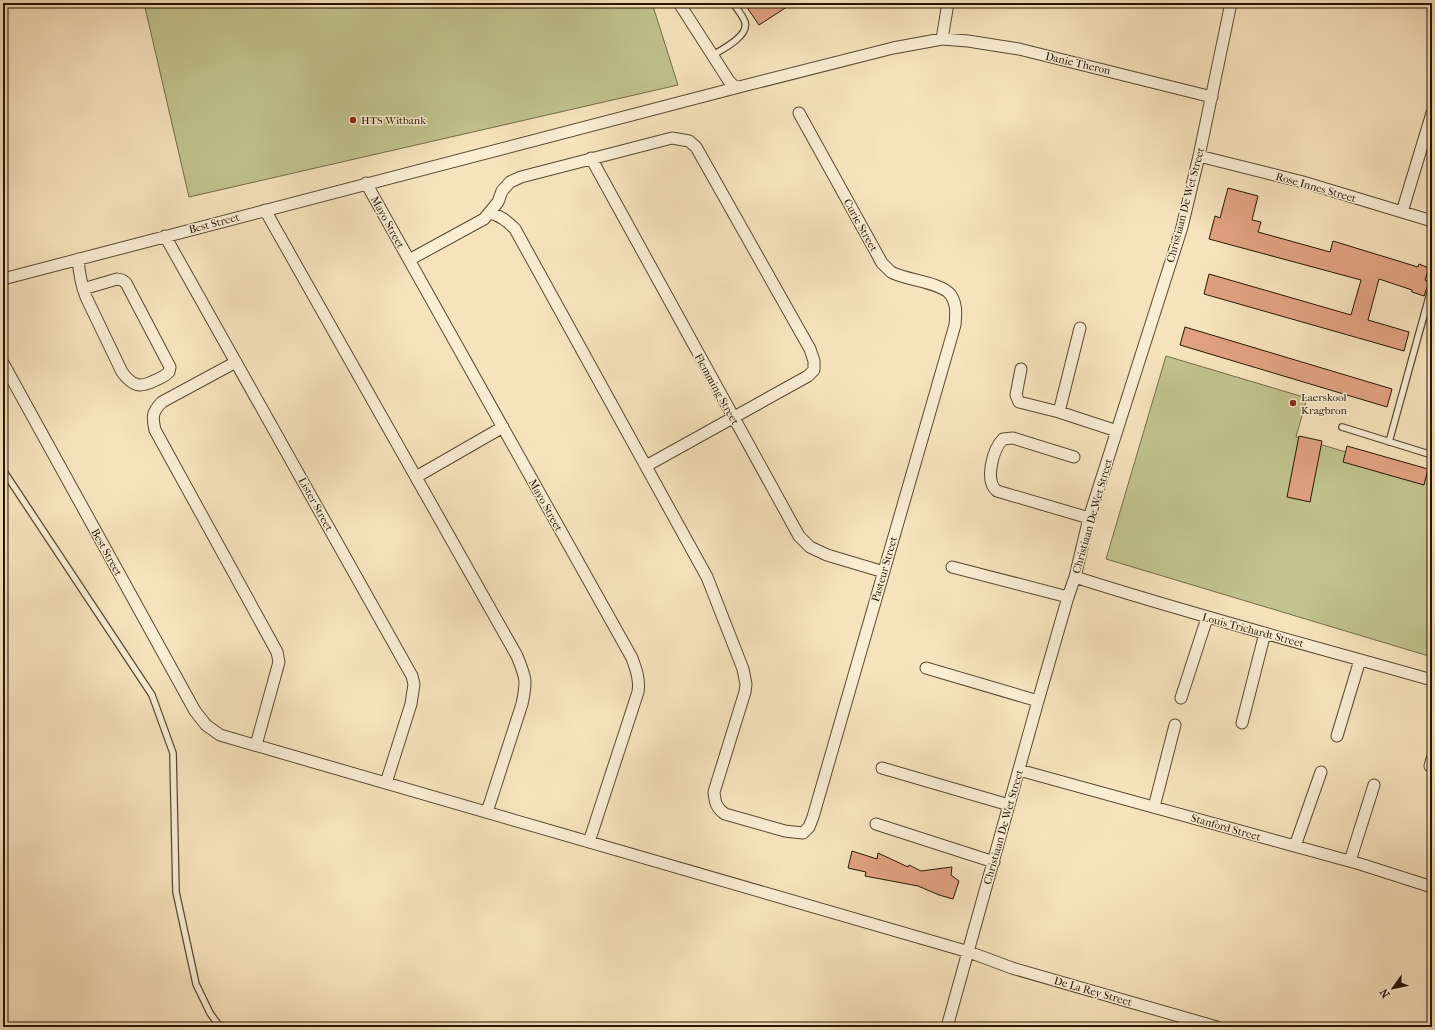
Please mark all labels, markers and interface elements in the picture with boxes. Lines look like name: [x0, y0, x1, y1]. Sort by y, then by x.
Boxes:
street label: Danie Theron: [1044, 50, 1112, 77]
place label: HTS Witbank: [361, 114, 426, 127]
marker: HTS Witbank: [348, 115, 358, 125]
street label: Christiaan De Wet Street: [1164, 146, 1207, 264]
street label: Rose Innes Street: [1274, 170, 1358, 205]
street label: Mayo Street: [368, 194, 407, 251]
street label: Curie Street: [841, 197, 880, 254]
street label: Best Street: [187, 210, 241, 236]
street label: Flemming Street: [692, 351, 742, 427]
place label: Laerskool Kragbron: [1301, 391, 1347, 417]
marker: Laerskool Kragbron: [1288, 398, 1298, 408]
street label: Christiaan De Wet Street: [1070, 457, 1115, 575]
street label: Lister Street: [295, 475, 336, 533]
street label: Mayo Street: [526, 477, 565, 534]
street label: Best Street: [88, 526, 125, 578]
street label: Pasteur Street: [869, 535, 900, 603]
street label: Louis Trichardt Street: [1201, 611, 1305, 650]
street label: Christiaan De Wet Street: [981, 768, 1026, 886]
street label: Stanford Street: [1189, 811, 1262, 844]
north arrow: [1373, 968, 1413, 1008]
street label: De La Rey Street: [1052, 974, 1133, 1009]
text: N: [1377, 986, 1393, 1000]

